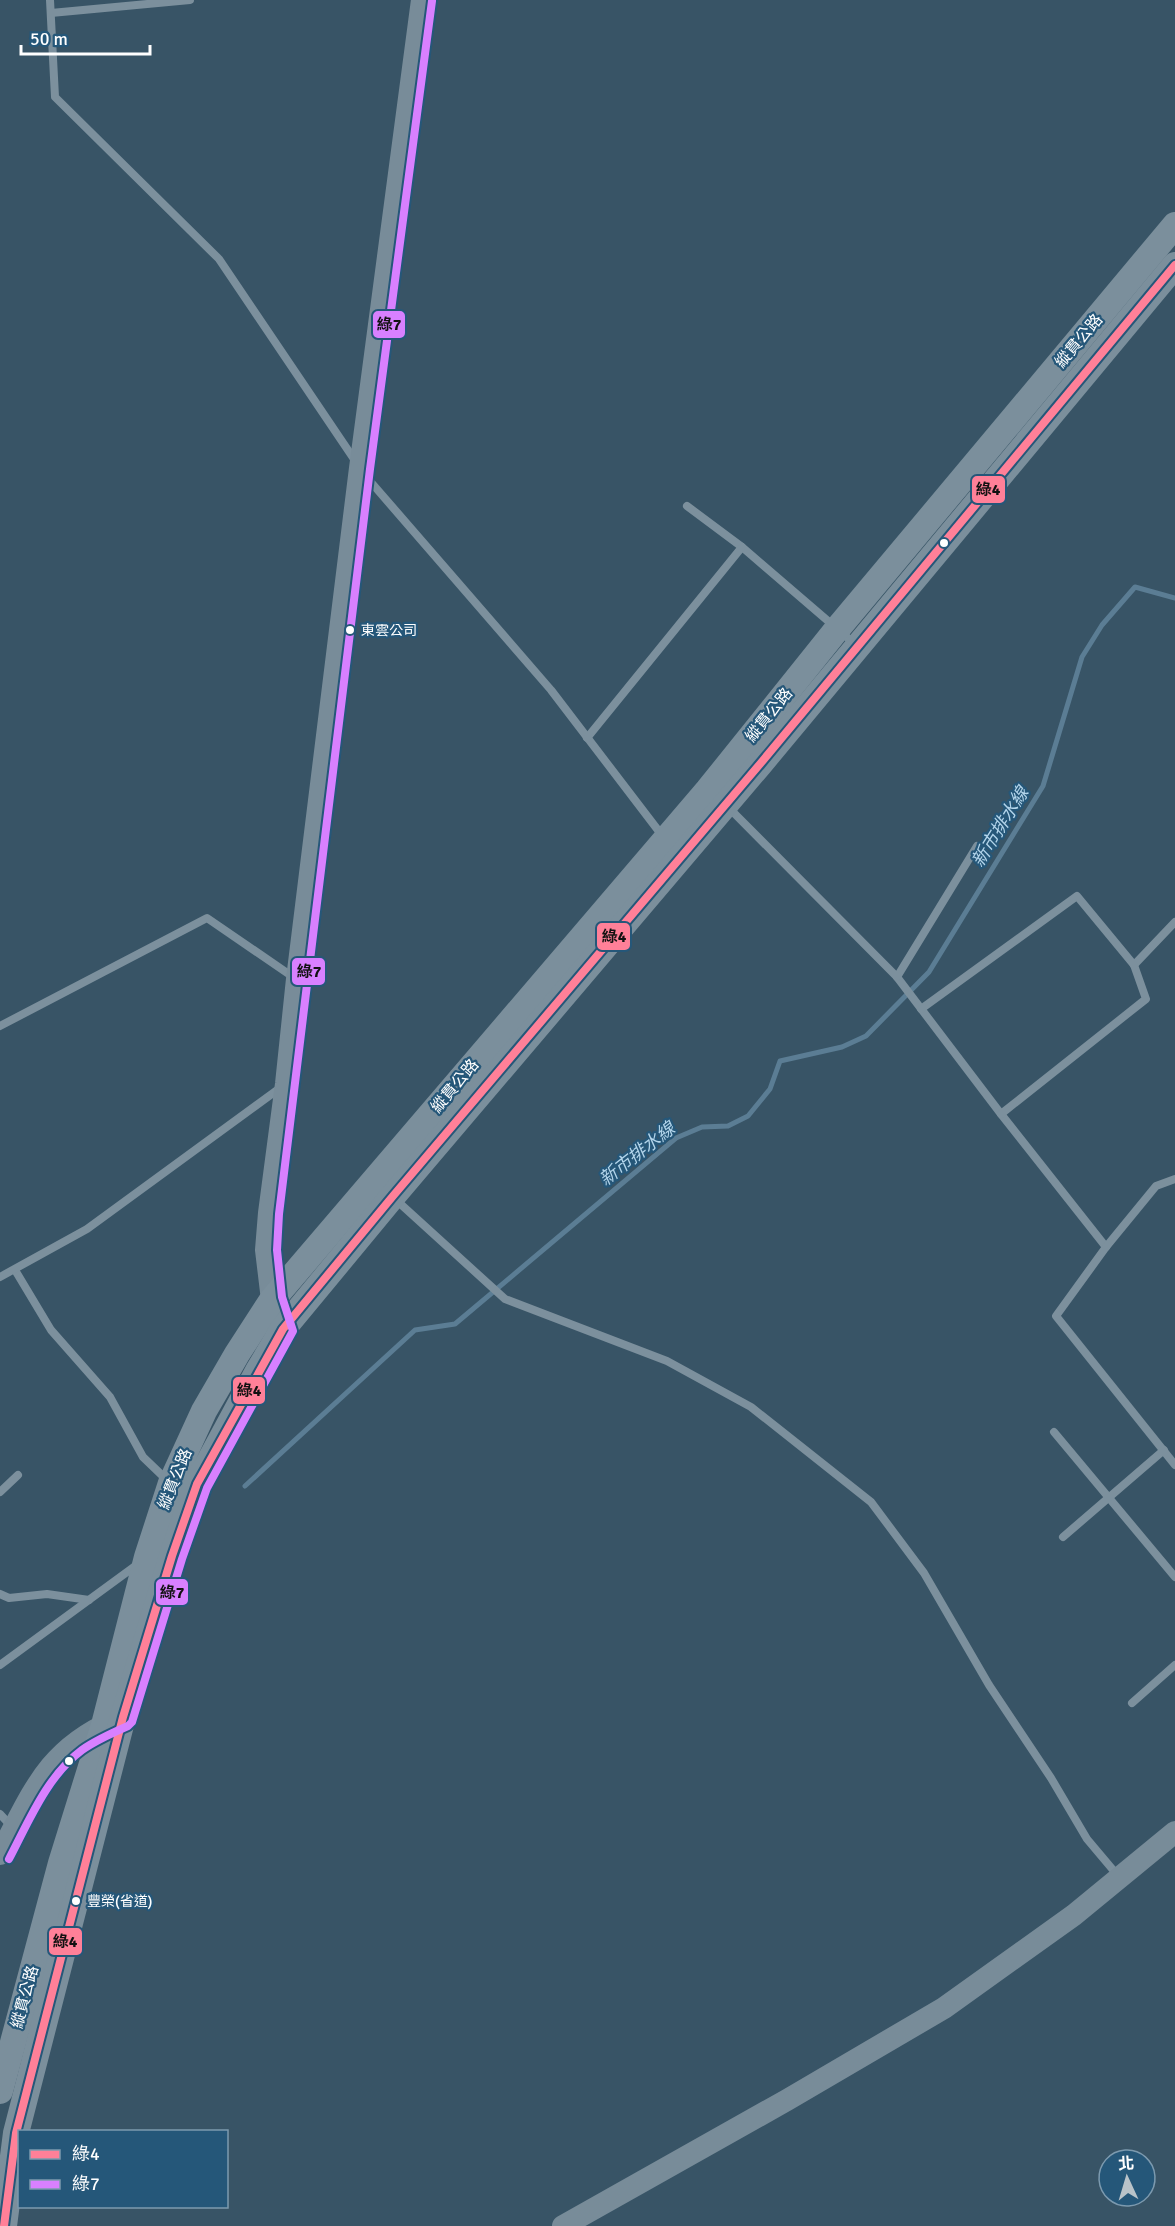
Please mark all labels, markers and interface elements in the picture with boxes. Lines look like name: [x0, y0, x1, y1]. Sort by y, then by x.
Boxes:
scale bar: [21, 18, 150, 56]
text: 50 m: [30, 28, 68, 50]
line badge: 綠7: [372, 310, 406, 339]
street label: 縱貫公路: [1051, 310, 1107, 372]
text: 綠7: [377, 315, 402, 335]
line badge: 綠4: [971, 475, 1006, 504]
text: 綠4: [976, 480, 1001, 500]
unlabelled marker: [938, 537, 950, 549]
place label: 東雲公司: [361, 622, 417, 639]
marker: 東雲公司: [344, 624, 356, 636]
street label: 縱貫公路: [741, 684, 797, 746]
water label: 新市排水線: [967, 781, 1034, 871]
line badge: 綠4: [596, 922, 631, 951]
text: 綠4: [602, 927, 627, 947]
line badge: 綠7: [291, 957, 326, 986]
text: 綠7: [297, 962, 322, 982]
street label: 縱貫公路: [427, 1055, 483, 1117]
water label: 新市排水線: [595, 1116, 681, 1190]
line badge: 綠4: [232, 1376, 266, 1405]
text: 綠4: [237, 1381, 262, 1401]
street label: 縱貫公路: [154, 1446, 196, 1512]
line badge: 綠7: [155, 1578, 189, 1606]
text: 綠7: [160, 1583, 185, 1603]
unlabelled marker: [63, 1755, 75, 1767]
place label: 豐榮(省道): [87, 1893, 152, 1910]
marker: 豐榮(省道): [70, 1895, 82, 1907]
line badge: 綠4: [48, 1927, 83, 1956]
text: 綠4: [53, 1932, 78, 1952]
street label: 縱貫公路: [7, 1963, 43, 2031]
legend: [18, 2130, 228, 2208]
text: 綠4: [72, 2143, 100, 2165]
north arrow: [1097, 2148, 1157, 2208]
text: 北: [1117, 2153, 1135, 2175]
text: 綠7: [72, 2173, 100, 2195]

